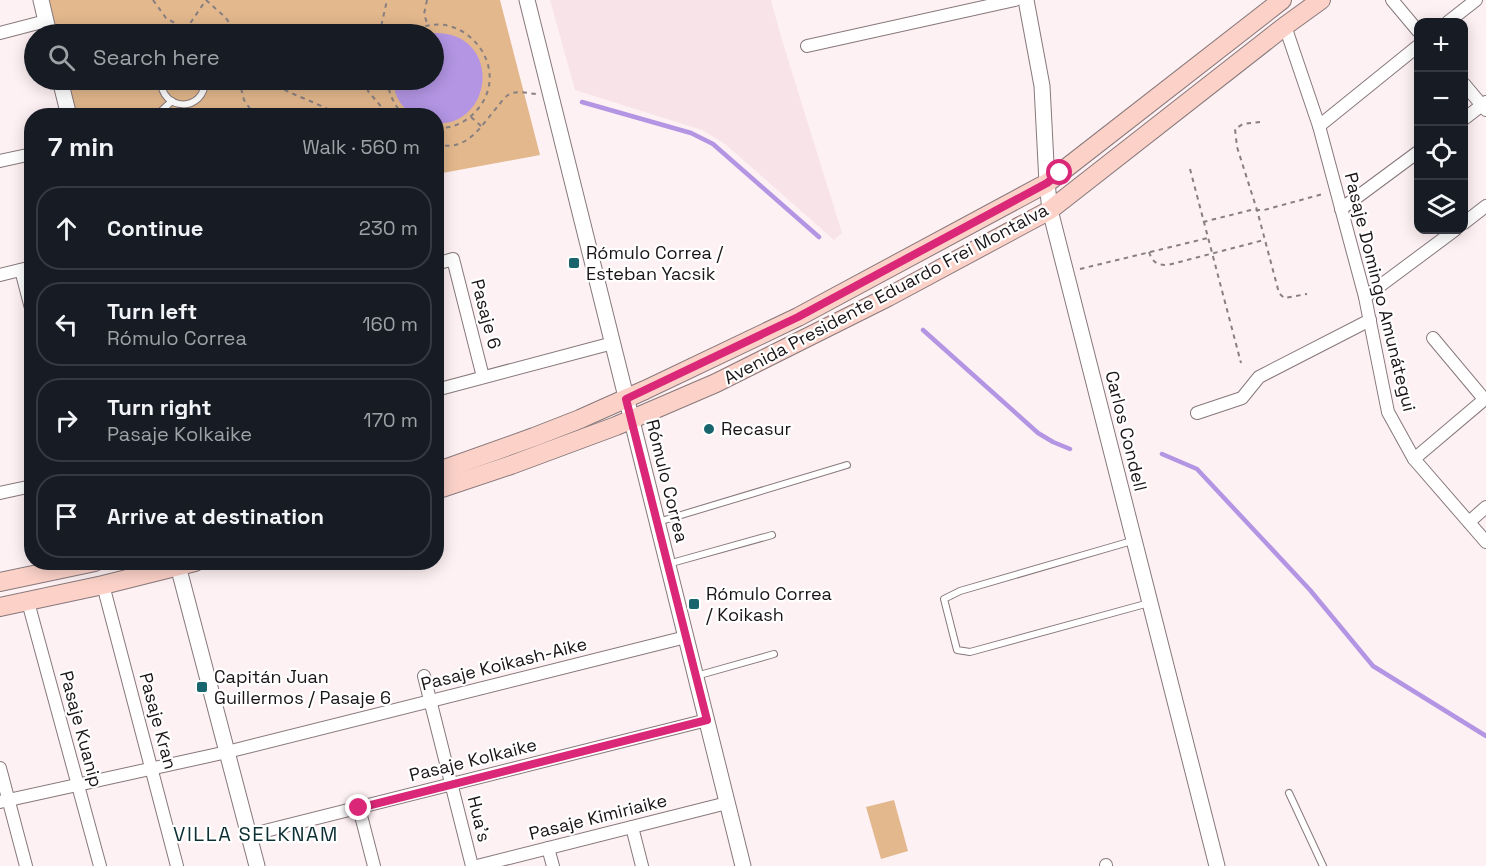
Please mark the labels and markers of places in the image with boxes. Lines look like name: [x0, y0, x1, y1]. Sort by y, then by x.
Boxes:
place label: Rómulo Correa / Esteban Yacsik: [586, 241, 724, 285]
marker: Rómulo Correa / Esteban Yacsik: [567, 256, 581, 270]
place label: Recasur: [721, 417, 792, 440]
marker: Recasur: [702, 422, 716, 436]
place label: Rómulo Correa / Koikash: [706, 582, 832, 626]
marker: Rómulo Correa / Koikash: [687, 597, 701, 611]
place label: Capitán Juan Guillermos / Pasaje 6: [214, 665, 391, 709]
marker: Capitán Juan Guillermos / Pasaje 6: [195, 680, 209, 694]

